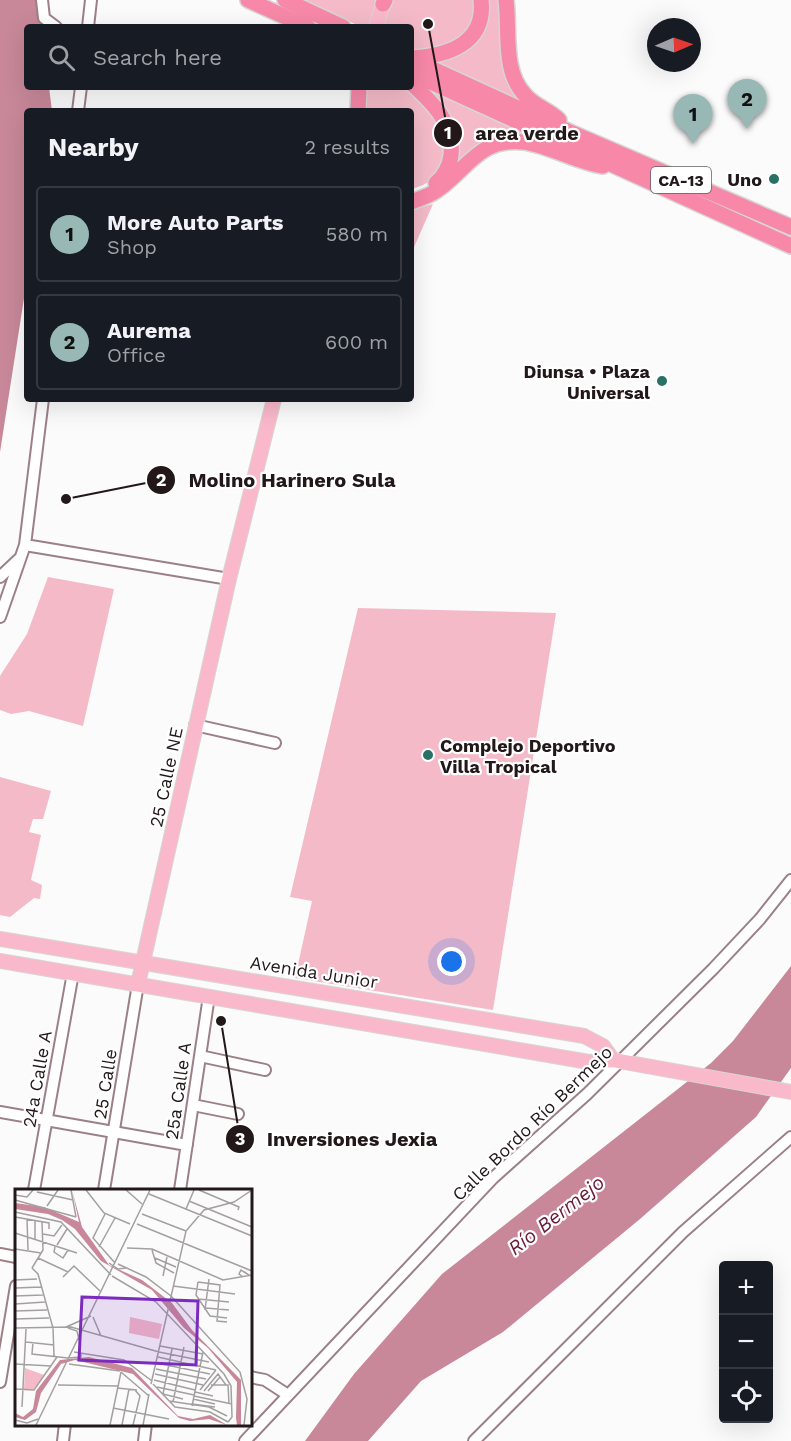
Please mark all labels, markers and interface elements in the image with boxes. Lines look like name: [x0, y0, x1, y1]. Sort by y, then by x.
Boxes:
north arrow: [647, 18, 701, 72]
search box: [24, 24, 414, 90]
icon: search: [45, 41, 78, 74]
text: Search here: [93, 45, 222, 70]
pin: 2: [728, 80, 766, 129]
pin: 1: [674, 94, 712, 144]
callout: area verde: [433, 114, 591, 152]
text: area verde: [475, 121, 579, 145]
text: 1: [444, 122, 452, 143]
text: Nearby: [48, 132, 139, 162]
text: 2 results: [305, 135, 390, 159]
road number: CA-13: [651, 167, 711, 193]
place label: Uno: [727, 169, 762, 190]
marker: Uno: [767, 172, 781, 186]
text: More Auto Parts: [107, 210, 283, 235]
text: 1: [65, 222, 74, 246]
text: 580 m: [326, 222, 388, 246]
text: Shop: [107, 235, 157, 259]
text: Aurema: [107, 318, 191, 343]
text: 2: [64, 330, 75, 354]
text: 600 m: [325, 330, 388, 354]
text: Office: [107, 343, 166, 367]
place label: Diunsa • Plaza Universal: [524, 361, 651, 403]
marker: Diunsa • Plaza Universal: [655, 374, 669, 388]
callout: Molino Harinero Sula: [146, 461, 407, 499]
text: Molino Harinero Sula: [188, 468, 396, 492]
text: 2: [156, 469, 166, 490]
street label: 25 Calle NE: [145, 725, 187, 829]
place label: Complejo Deportivo Villa Tropical: [440, 735, 616, 777]
marker: Complejo Deportivo Villa Tropical: [421, 748, 435, 762]
your location: [437, 947, 466, 976]
street label: Avenida Junior: [249, 952, 379, 992]
street label: 24a Calle A: [18, 1029, 56, 1129]
street label: 25a Calle A: [161, 1041, 195, 1141]
street label: Calle Bordo Río Bermejo: [448, 1041, 616, 1205]
street label: 25 Calle: [89, 1047, 121, 1121]
callout: Inversiones Jexia: [225, 1120, 449, 1158]
text: Inversiones Jexia: [267, 1127, 438, 1151]
text: 3: [235, 1128, 245, 1149]
water label: Río Bermejo: [503, 1170, 609, 1260]
inset map: [15, 1189, 252, 1426]
map controls: [719, 1261, 773, 1423]
button: +: [719, 1261, 773, 1315]
button: −: [719, 1315, 773, 1369]
button: locate: [719, 1369, 773, 1423]

